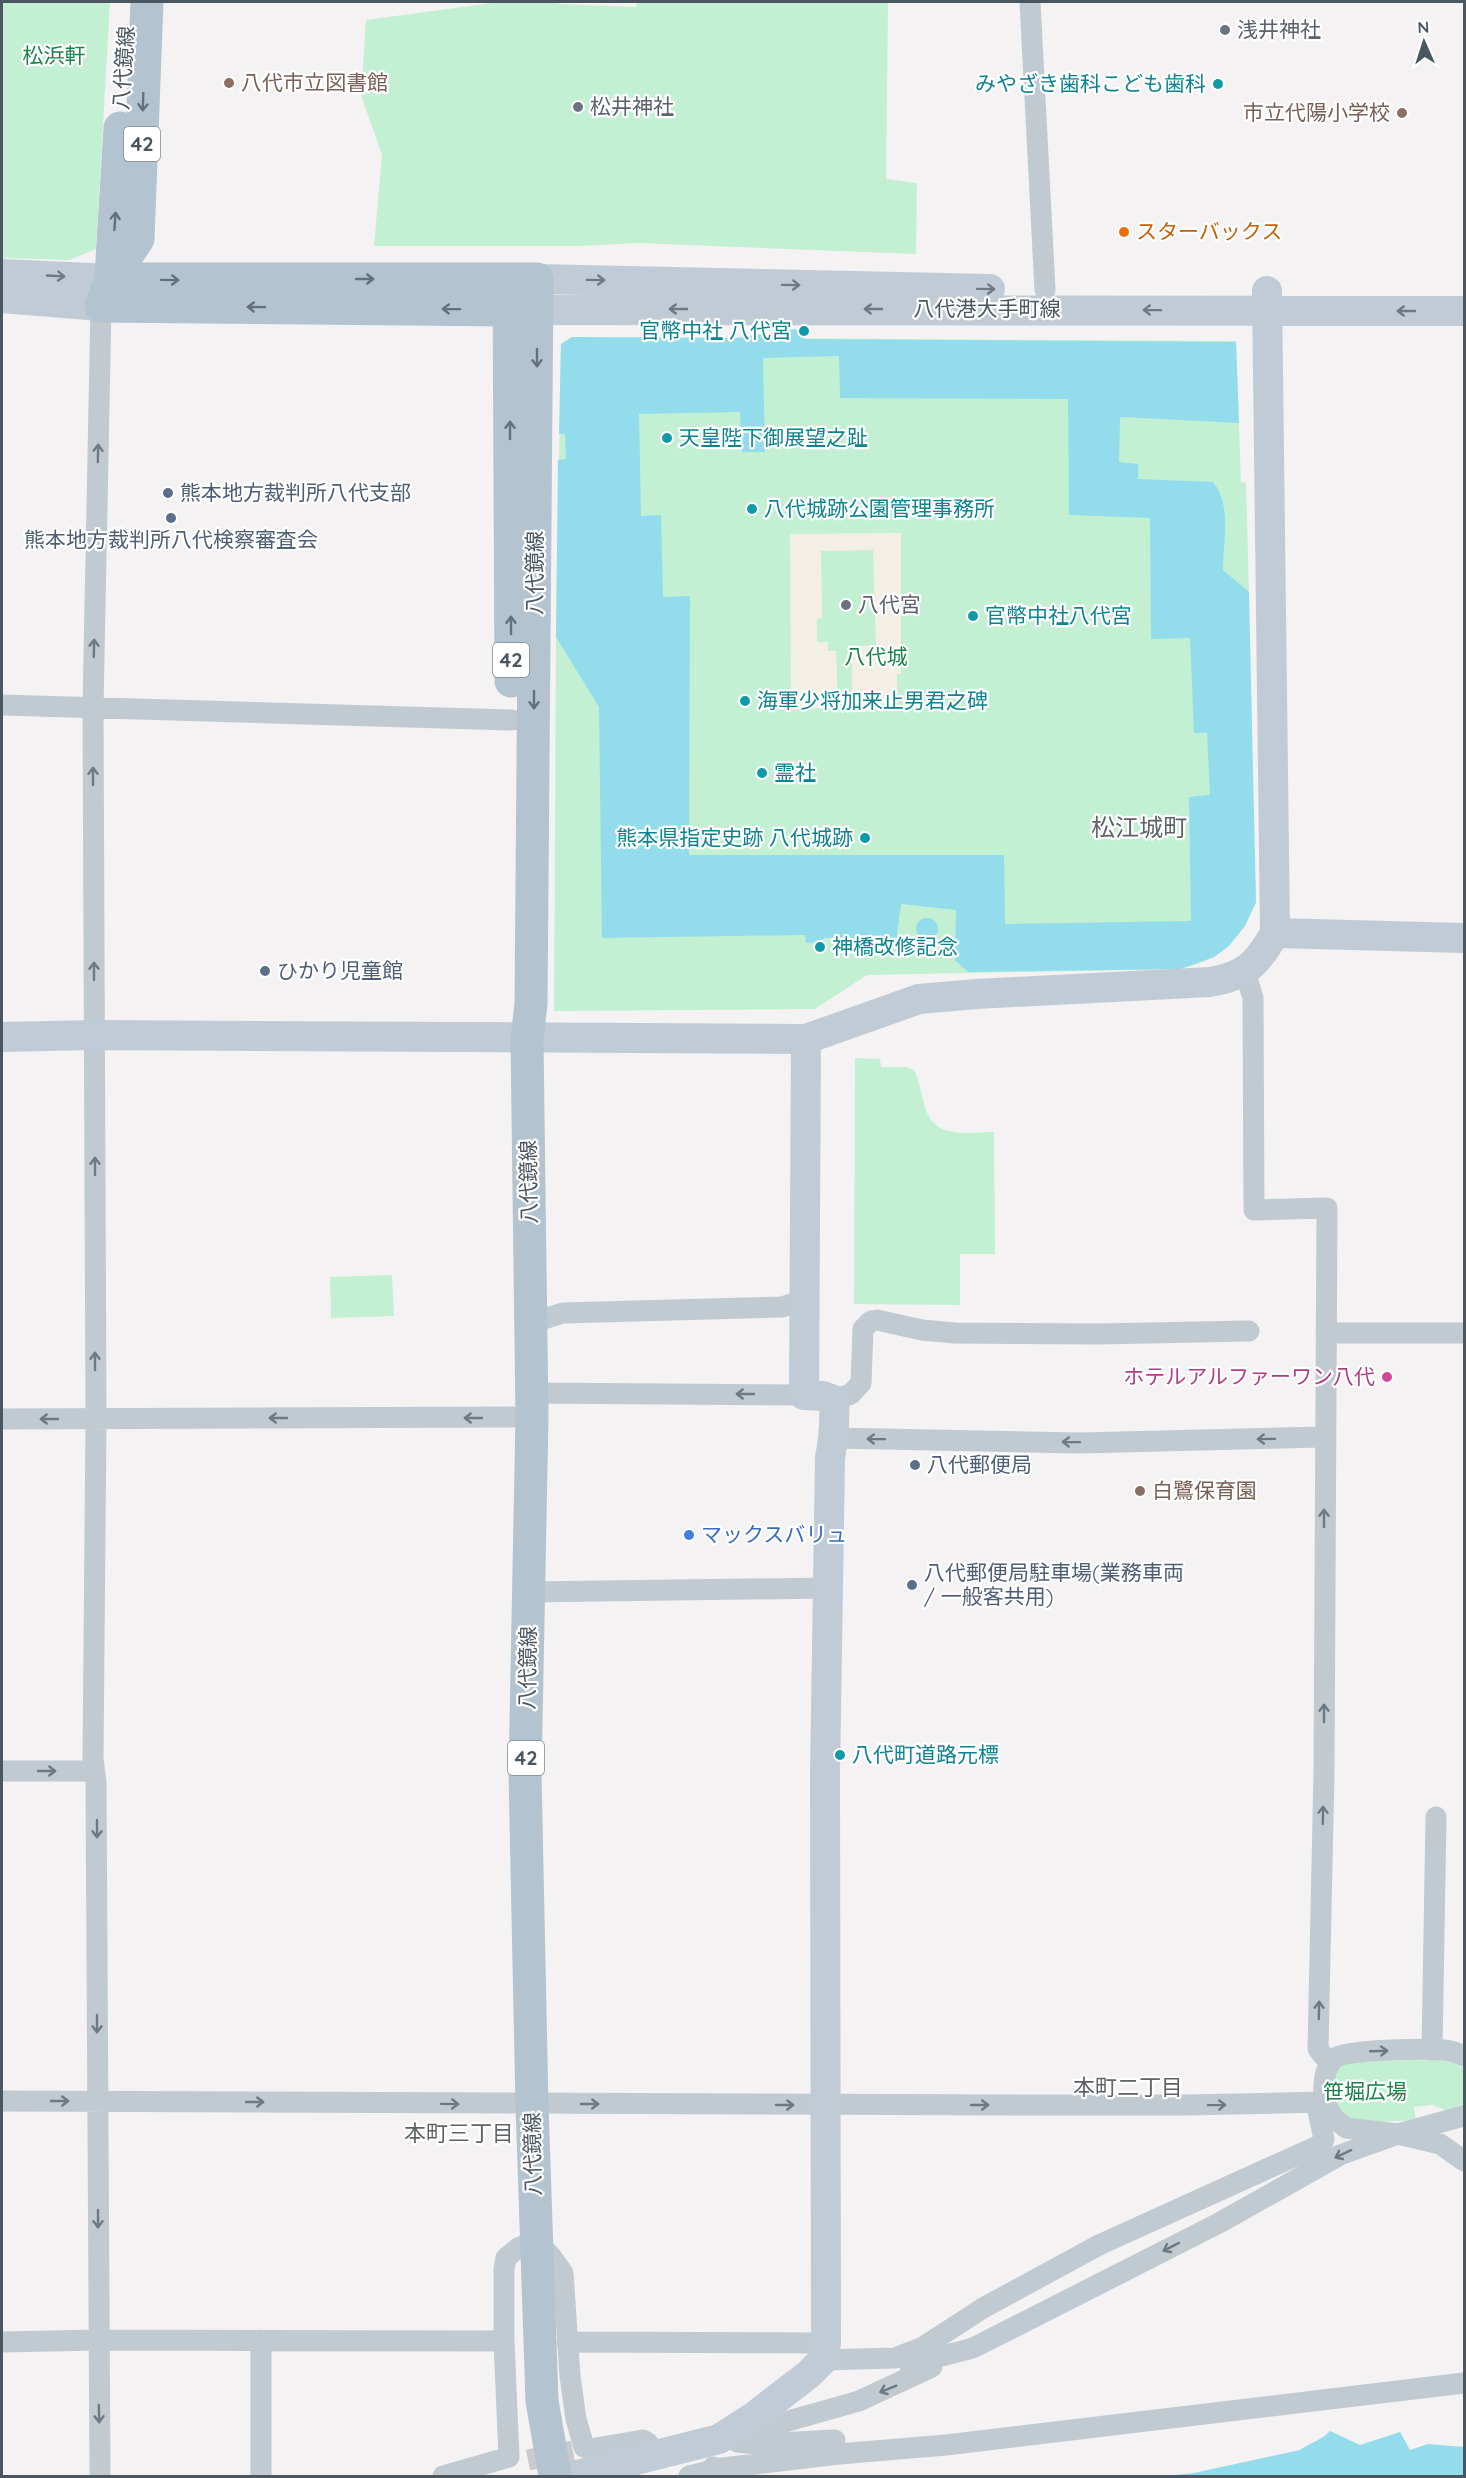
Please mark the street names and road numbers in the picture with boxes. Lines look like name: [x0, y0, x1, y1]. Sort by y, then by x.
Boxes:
street label: 八代鏡線: [107, 25, 139, 111]
road number: 42: [124, 127, 160, 161]
street label: 八代港大手町線: [914, 295, 1061, 321]
street label: 八代鏡線: [521, 531, 547, 615]
road number: 42: [493, 643, 529, 677]
street label: 八代鏡線: [514, 1140, 542, 1224]
street label: 八代鏡線: [513, 1626, 541, 1710]
road number: 42: [508, 1741, 544, 1775]
street label: 八代鏡線: [518, 2112, 546, 2196]

